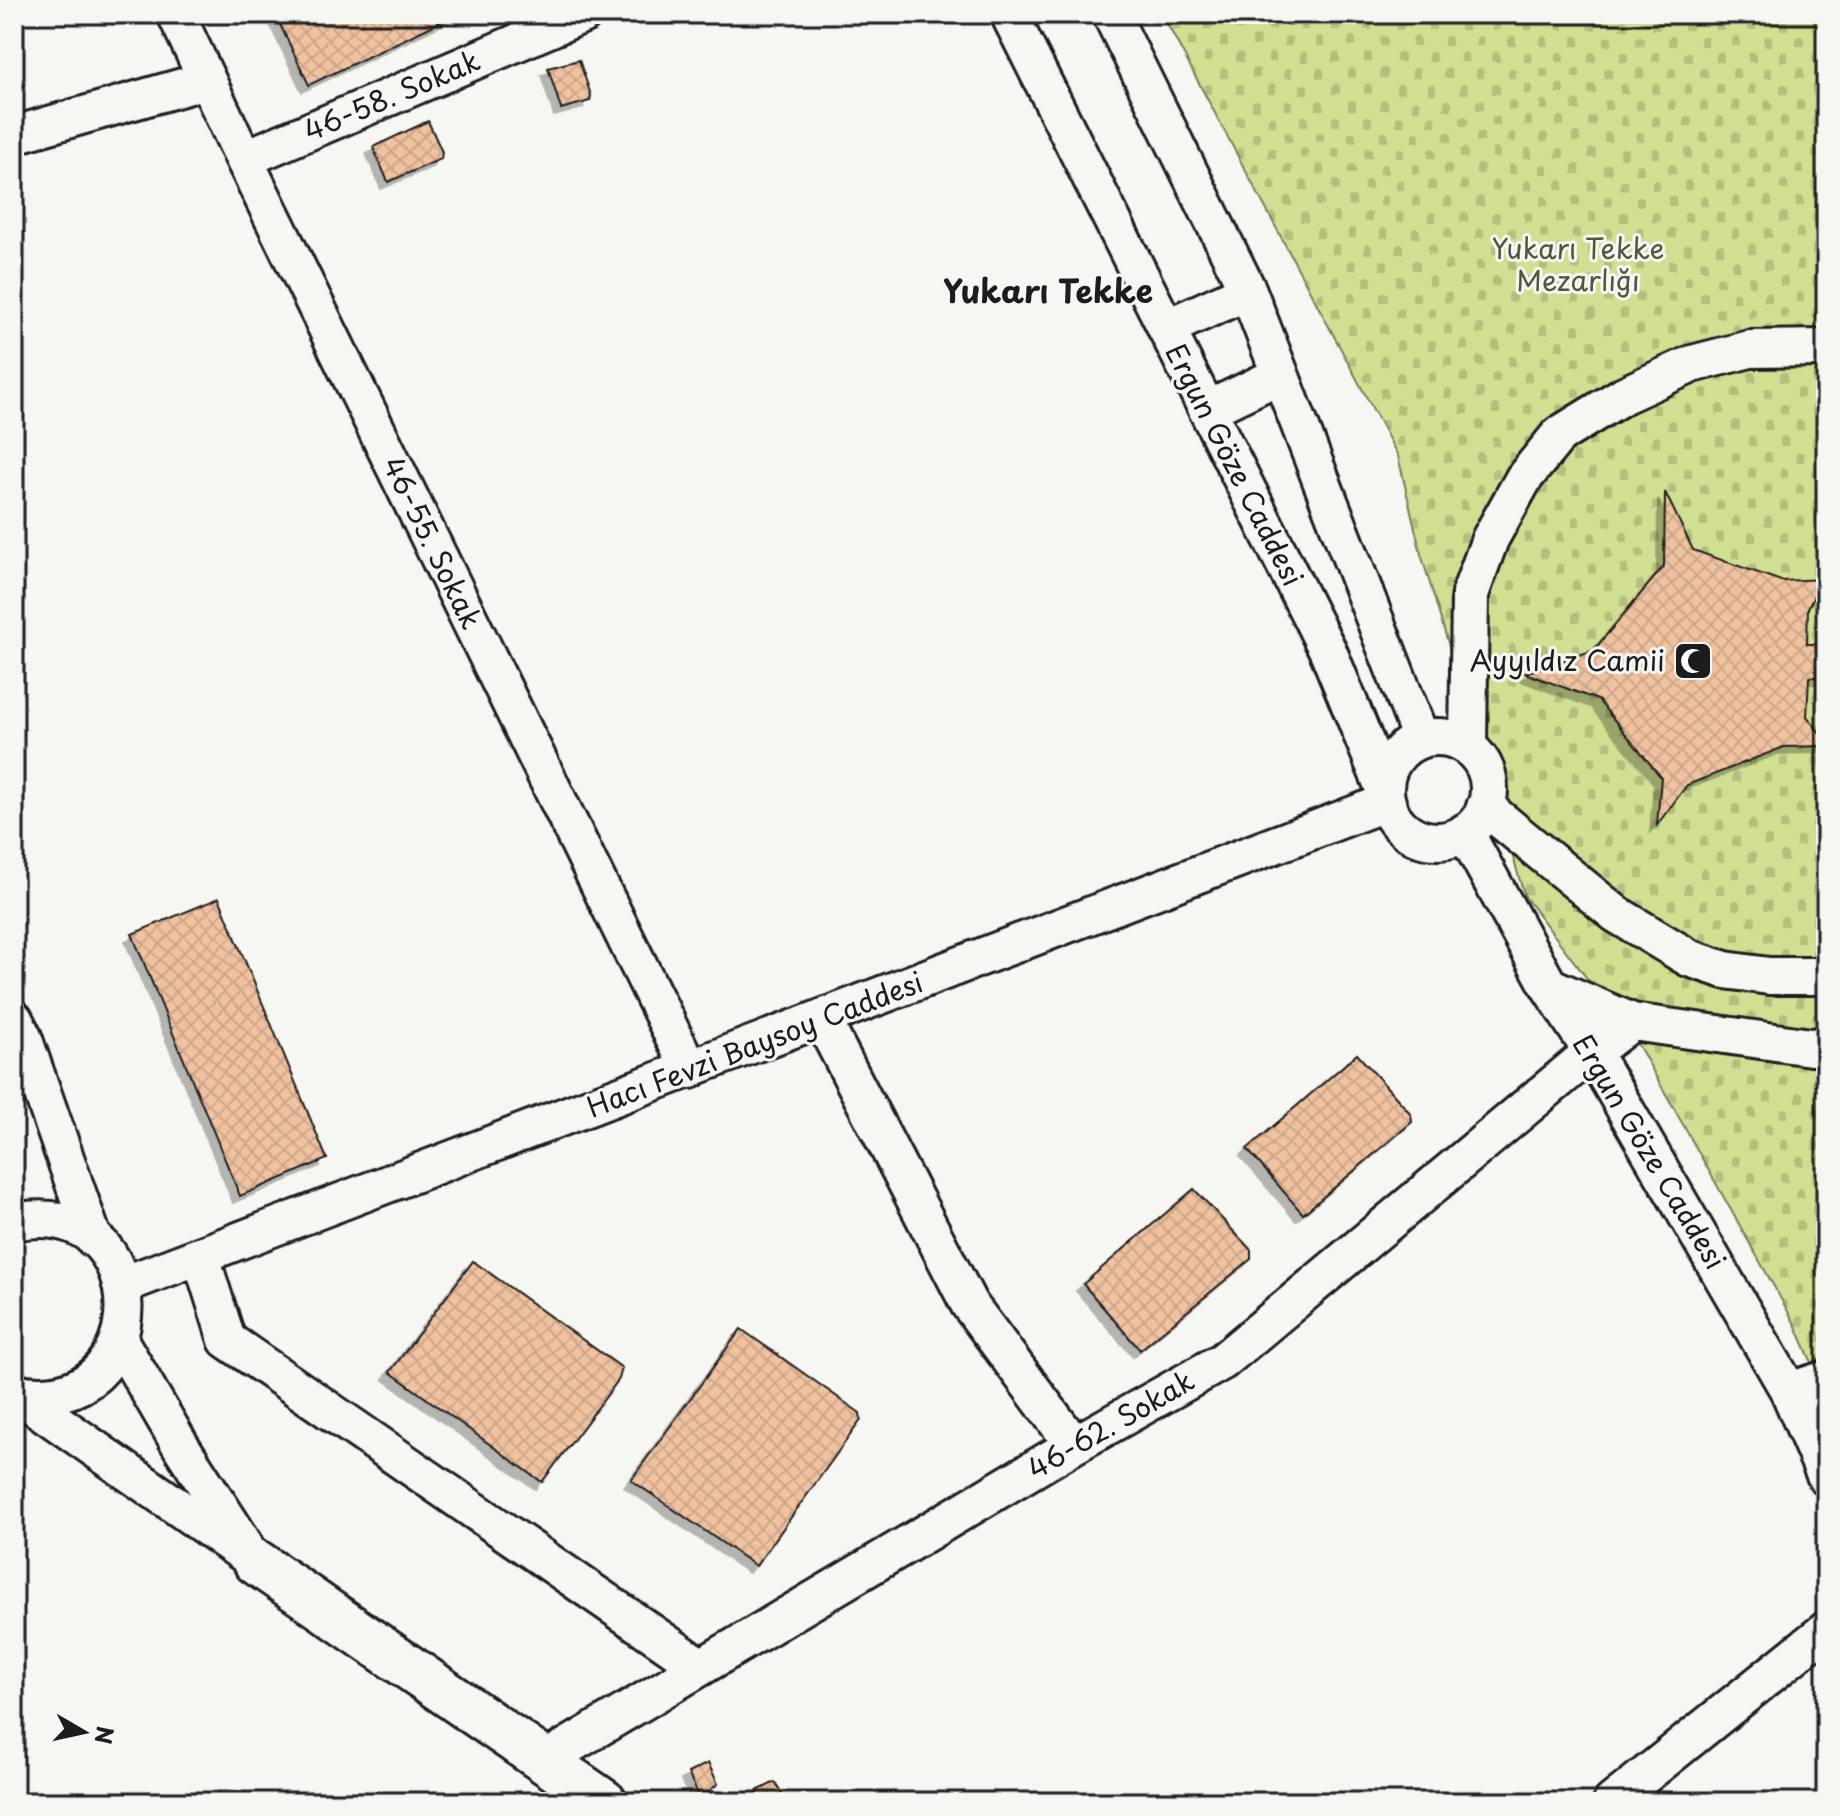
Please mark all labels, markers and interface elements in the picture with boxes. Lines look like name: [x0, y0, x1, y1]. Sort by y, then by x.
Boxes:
street label: 46-58. Sokak: [297, 38, 486, 151]
park label: Yukarı Tekke Mezarlığı: [1492, 226, 1664, 301]
district label: Yukarı Tekke: [943, 266, 1153, 314]
street label: Ergun Göze Caddesi: [1156, 336, 1315, 593]
street label: 46-55. Sokak: [373, 449, 494, 636]
place label: Ayyıldız Camii: [1470, 638, 1665, 681]
mosque icon: Ayyıldız Camii: [1672, 640, 1714, 682]
street label: Hacı Fevzi Baysoy Caddesi: [580, 960, 929, 1128]
street label: Ergun Göze Caddesi: [1563, 1026, 1738, 1277]
street label: 46-62. Sokak: [1019, 1358, 1202, 1489]
north arrow: [44, 1692, 124, 1772]
text: N: [88, 1724, 123, 1747]

